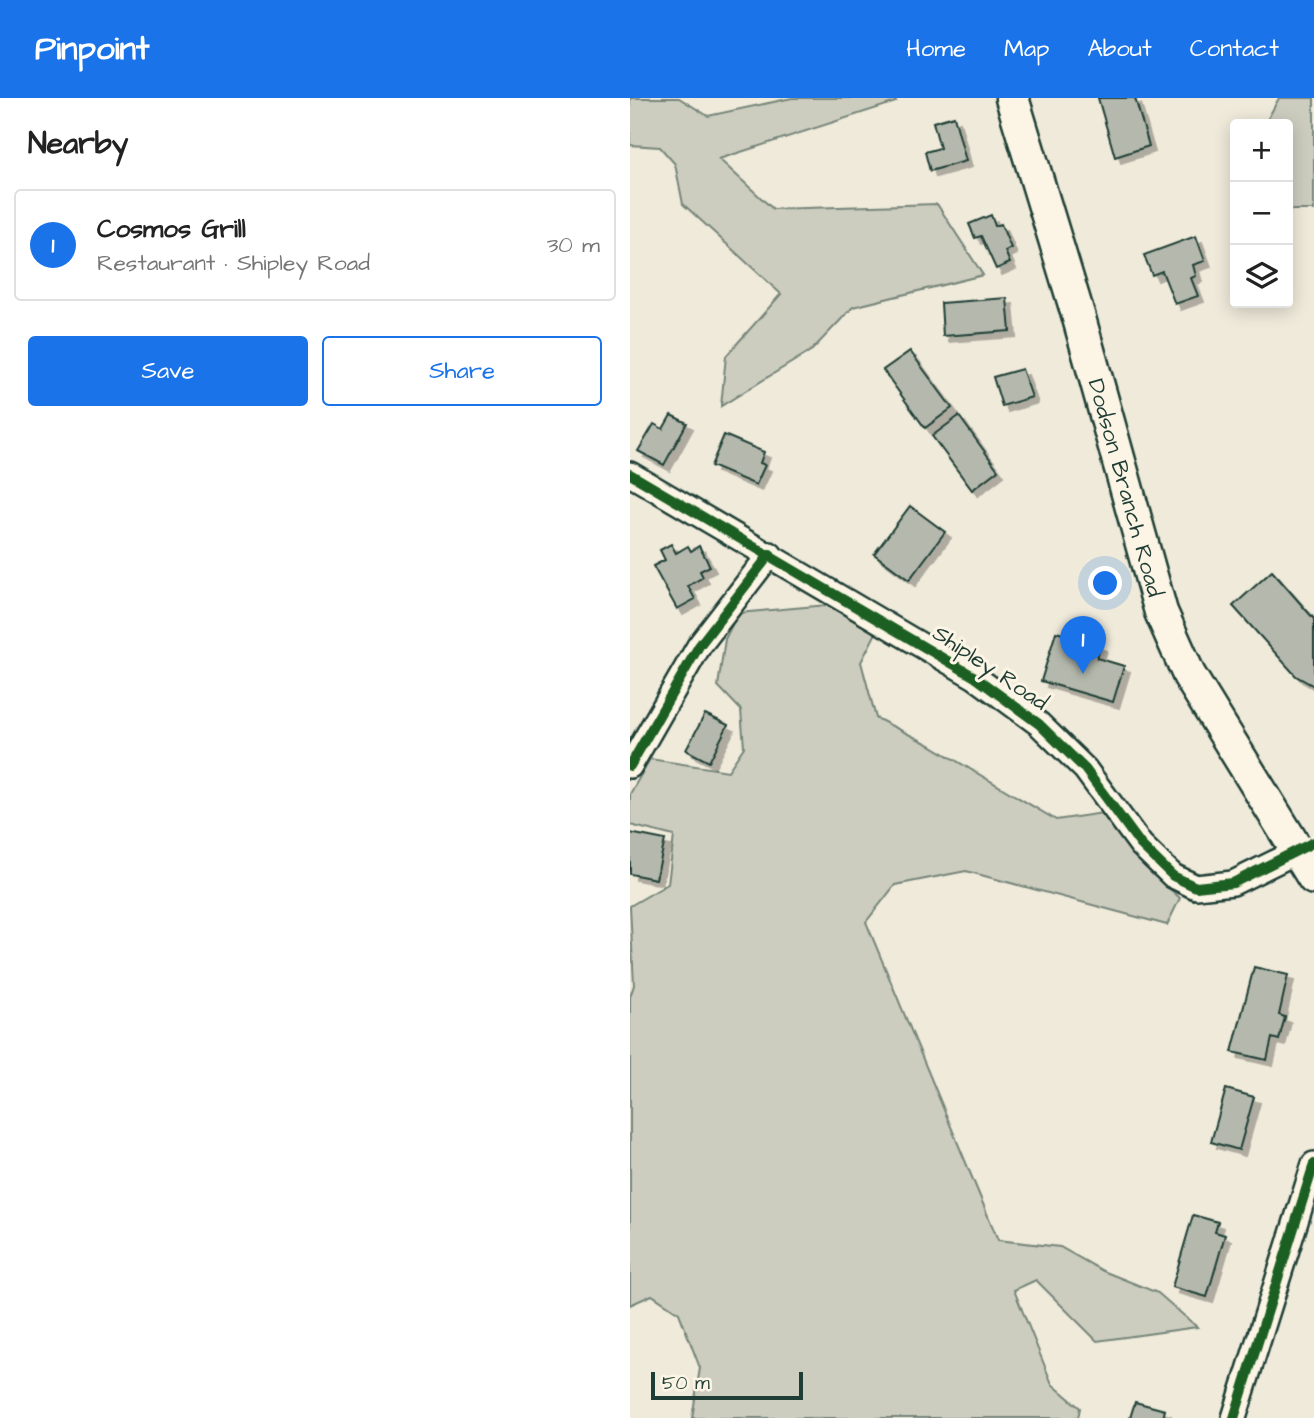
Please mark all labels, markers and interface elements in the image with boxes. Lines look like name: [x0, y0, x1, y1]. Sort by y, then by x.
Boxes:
text: Pinpoint: [35, 26, 149, 72]
text: Home: [906, 32, 966, 66]
text: Map: [1004, 32, 1049, 66]
text: About: [1087, 32, 1152, 66]
text: Contact: [1190, 32, 1279, 66]
map controls: [1230, 119, 1293, 308]
button: +: [1230, 119, 1293, 182]
text: Nearby: [28, 123, 128, 165]
button: −: [1230, 182, 1293, 245]
text: Cosmos Grill: [97, 211, 246, 247]
text: 1: [52, 229, 54, 261]
text: 30 m: [547, 229, 600, 261]
button: layers: [1230, 245, 1293, 308]
text: Restaurant · Shipley Road: [97, 247, 370, 279]
button: Save: [28, 336, 308, 406]
button: Share: [322, 336, 602, 406]
street label: Dodson Branch Road: [1080, 375, 1171, 601]
your location: [1088, 566, 1122, 600]
pin: 1: [1060, 616, 1106, 674]
street label: Shipley Road: [926, 617, 1055, 719]
scale bar: [651, 1369, 803, 1401]
text: 50 m: [662, 1370, 710, 1397]

